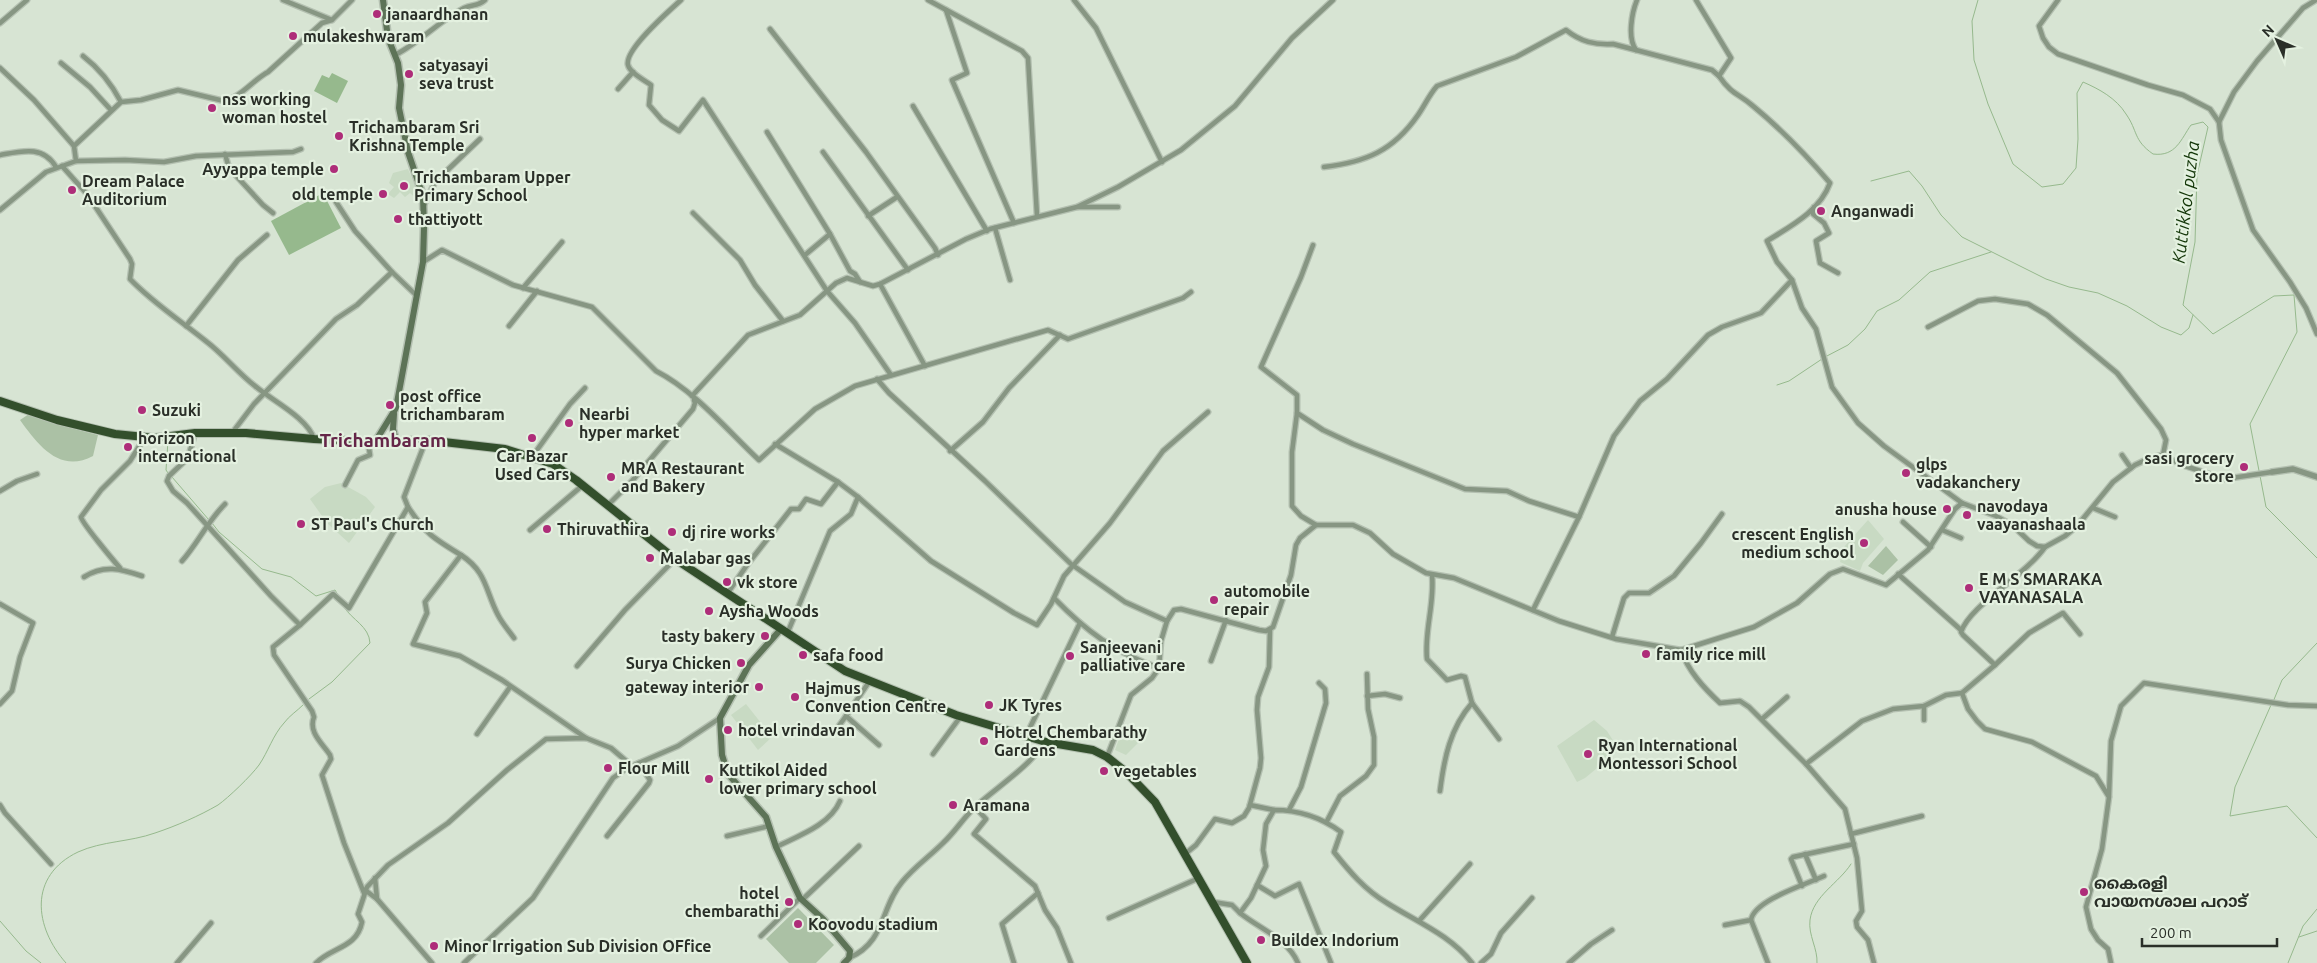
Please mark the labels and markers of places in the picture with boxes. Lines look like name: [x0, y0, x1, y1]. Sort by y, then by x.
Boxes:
place label: janaardhanan: [385, 5, 488, 23]
marker: janaardhanan: [371, 8, 383, 20]
place label: mulakeshwaram: [303, 27, 424, 45]
marker: mulakeshwaram: [287, 30, 299, 42]
place label: satyasayi seva trust: [419, 56, 494, 92]
marker: satyasayi seva trust: [403, 68, 415, 80]
place label: nss working woman hostel: [222, 90, 327, 126]
marker: nss working woman hostel: [206, 102, 218, 114]
place label: Trichambaram Sri Krishna Temple: [349, 118, 479, 154]
marker: Trichambaram Sri Krishna Temple: [333, 130, 345, 142]
place label: Ayyappa temple: [202, 160, 324, 178]
marker: Ayyappa temple: [328, 163, 340, 175]
place label: Trichambaram Upper Primary School: [414, 168, 571, 204]
place label: Dream Palace Auditorium: [82, 172, 185, 208]
marker: Trichambaram Upper Primary School: [398, 180, 410, 192]
marker: Dream Palace Auditorium: [66, 184, 78, 196]
place label: old temple: [292, 185, 373, 203]
marker: old temple: [377, 188, 389, 200]
place label: Anganwadi: [1831, 202, 1914, 220]
marker: Anganwadi: [1815, 205, 1827, 217]
place label: thattiyott: [408, 210, 483, 228]
marker: thattiyott: [392, 213, 404, 225]
place label: post office trichambaram: [400, 387, 505, 423]
marker: post office trichambaram: [384, 399, 396, 411]
place label: Suzuki: [152, 401, 201, 419]
marker: Suzuki: [136, 404, 148, 416]
place label: Nearbi hyper market: [579, 405, 680, 441]
marker: Nearbi hyper market: [563, 417, 575, 429]
place label: horizon international: [138, 429, 236, 465]
marker: Car Bazar Used Cars: [526, 432, 538, 444]
marker: horizon international: [122, 441, 134, 453]
place label: Car Bazar Used Cars: [495, 447, 569, 483]
place label: sasi grocery store: [2144, 449, 2234, 485]
place label: glps vadakanchery: [1916, 455, 2021, 491]
place label: MRA Restaurant and Bakery: [621, 459, 744, 495]
marker: sasi grocery store: [2238, 461, 2250, 473]
marker: glps vadakanchery: [1900, 467, 1912, 479]
marker: MRA Restaurant and Bakery: [605, 471, 617, 483]
place label: navodaya vaayanashaala: [1977, 497, 2086, 533]
place label: anusha house: [1835, 500, 1937, 518]
marker: anusha house: [1941, 503, 1953, 515]
marker: navodaya vaayanashaala: [1961, 509, 1973, 521]
place label: ST Paul's Church: [311, 515, 434, 533]
marker: ST Paul's Church: [295, 518, 307, 530]
place label: Thiruvathira: [557, 520, 649, 538]
marker: Thiruvathira: [541, 523, 553, 535]
place label: dj rire works: [682, 523, 775, 541]
place label: crescent English medium school: [1732, 525, 1854, 561]
marker: dj rire works: [666, 526, 678, 538]
marker: crescent English medium school: [1858, 537, 1870, 549]
place label: Malabar gas: [660, 549, 751, 567]
marker: Malabar gas: [644, 552, 656, 564]
place label: E M S SMARAKA VAYANASALA: [1979, 570, 2103, 606]
place label: vk store: [737, 573, 798, 591]
marker: vk store: [721, 576, 733, 588]
place label: automobile repair: [1224, 582, 1310, 618]
marker: E M S SMARAKA VAYANASALA: [1963, 582, 1975, 594]
marker: automobile repair: [1208, 594, 1220, 606]
place label: Aysha Woods: [719, 602, 819, 620]
marker: Aysha Woods: [703, 605, 715, 617]
place label: tasty bakery: [661, 627, 755, 645]
marker: tasty bakery: [759, 630, 771, 642]
place label: Sanjeevani palliative care: [1080, 638, 1186, 674]
place label: family rice mill: [1656, 645, 1766, 663]
place label: safa food: [813, 646, 884, 664]
marker: family rice mill: [1640, 648, 1652, 660]
marker: safa food: [797, 649, 809, 661]
marker: Sanjeevani palliative care: [1064, 650, 1076, 662]
place label: Surya Chicken: [626, 654, 731, 672]
marker: Surya Chicken: [735, 657, 747, 669]
place label: gateway interior: [625, 678, 749, 696]
place label: Hajmus Convention Centre: [805, 679, 946, 715]
marker: gateway interior: [753, 681, 765, 693]
marker: Hajmus Convention Centre: [789, 691, 801, 703]
place label: JK Tyres: [999, 696, 1062, 714]
marker: JK Tyres: [983, 699, 995, 711]
place label: hotel vrindavan: [738, 721, 855, 739]
place label: Hotrel Chembarathy Gardens: [994, 723, 1147, 759]
marker: hotel vrindavan: [722, 724, 734, 736]
marker: Hotrel Chembarathy Gardens: [978, 735, 990, 747]
place label: Ryan International Montessori School: [1598, 736, 1737, 772]
marker: Ryan International Montessori School: [1582, 748, 1594, 760]
place label: Flour Mill: [618, 759, 690, 777]
place label: Kuttikol Aided lower primary school: [719, 761, 877, 797]
marker: Flour Mill: [602, 762, 614, 774]
place label: vegetables: [1114, 762, 1197, 780]
marker: vegetables: [1098, 765, 1110, 777]
marker: Kuttikol Aided lower primary school: [703, 773, 715, 785]
place label: Aramana: [963, 796, 1030, 814]
marker: Aramana: [947, 799, 959, 811]
place label: കൈരളി വായനശാല പറാട്: [2094, 874, 2249, 910]
place label: hotel chembarathi: [685, 884, 779, 920]
marker: കൈരളി വായനശാല പറാട്: [2078, 886, 2090, 898]
marker: hotel chembarathi: [783, 896, 795, 908]
place label: Koovodu stadium: [808, 915, 938, 933]
marker: Koovodu stadium: [792, 918, 804, 930]
place label: Buildex Indorium: [1271, 931, 1399, 949]
marker: Buildex Indorium: [1255, 934, 1267, 946]
place label: Minor Irrigation Sub Division OFfice: [444, 937, 712, 955]
marker: Minor Irrigation Sub Division OFfice: [428, 940, 440, 952]

